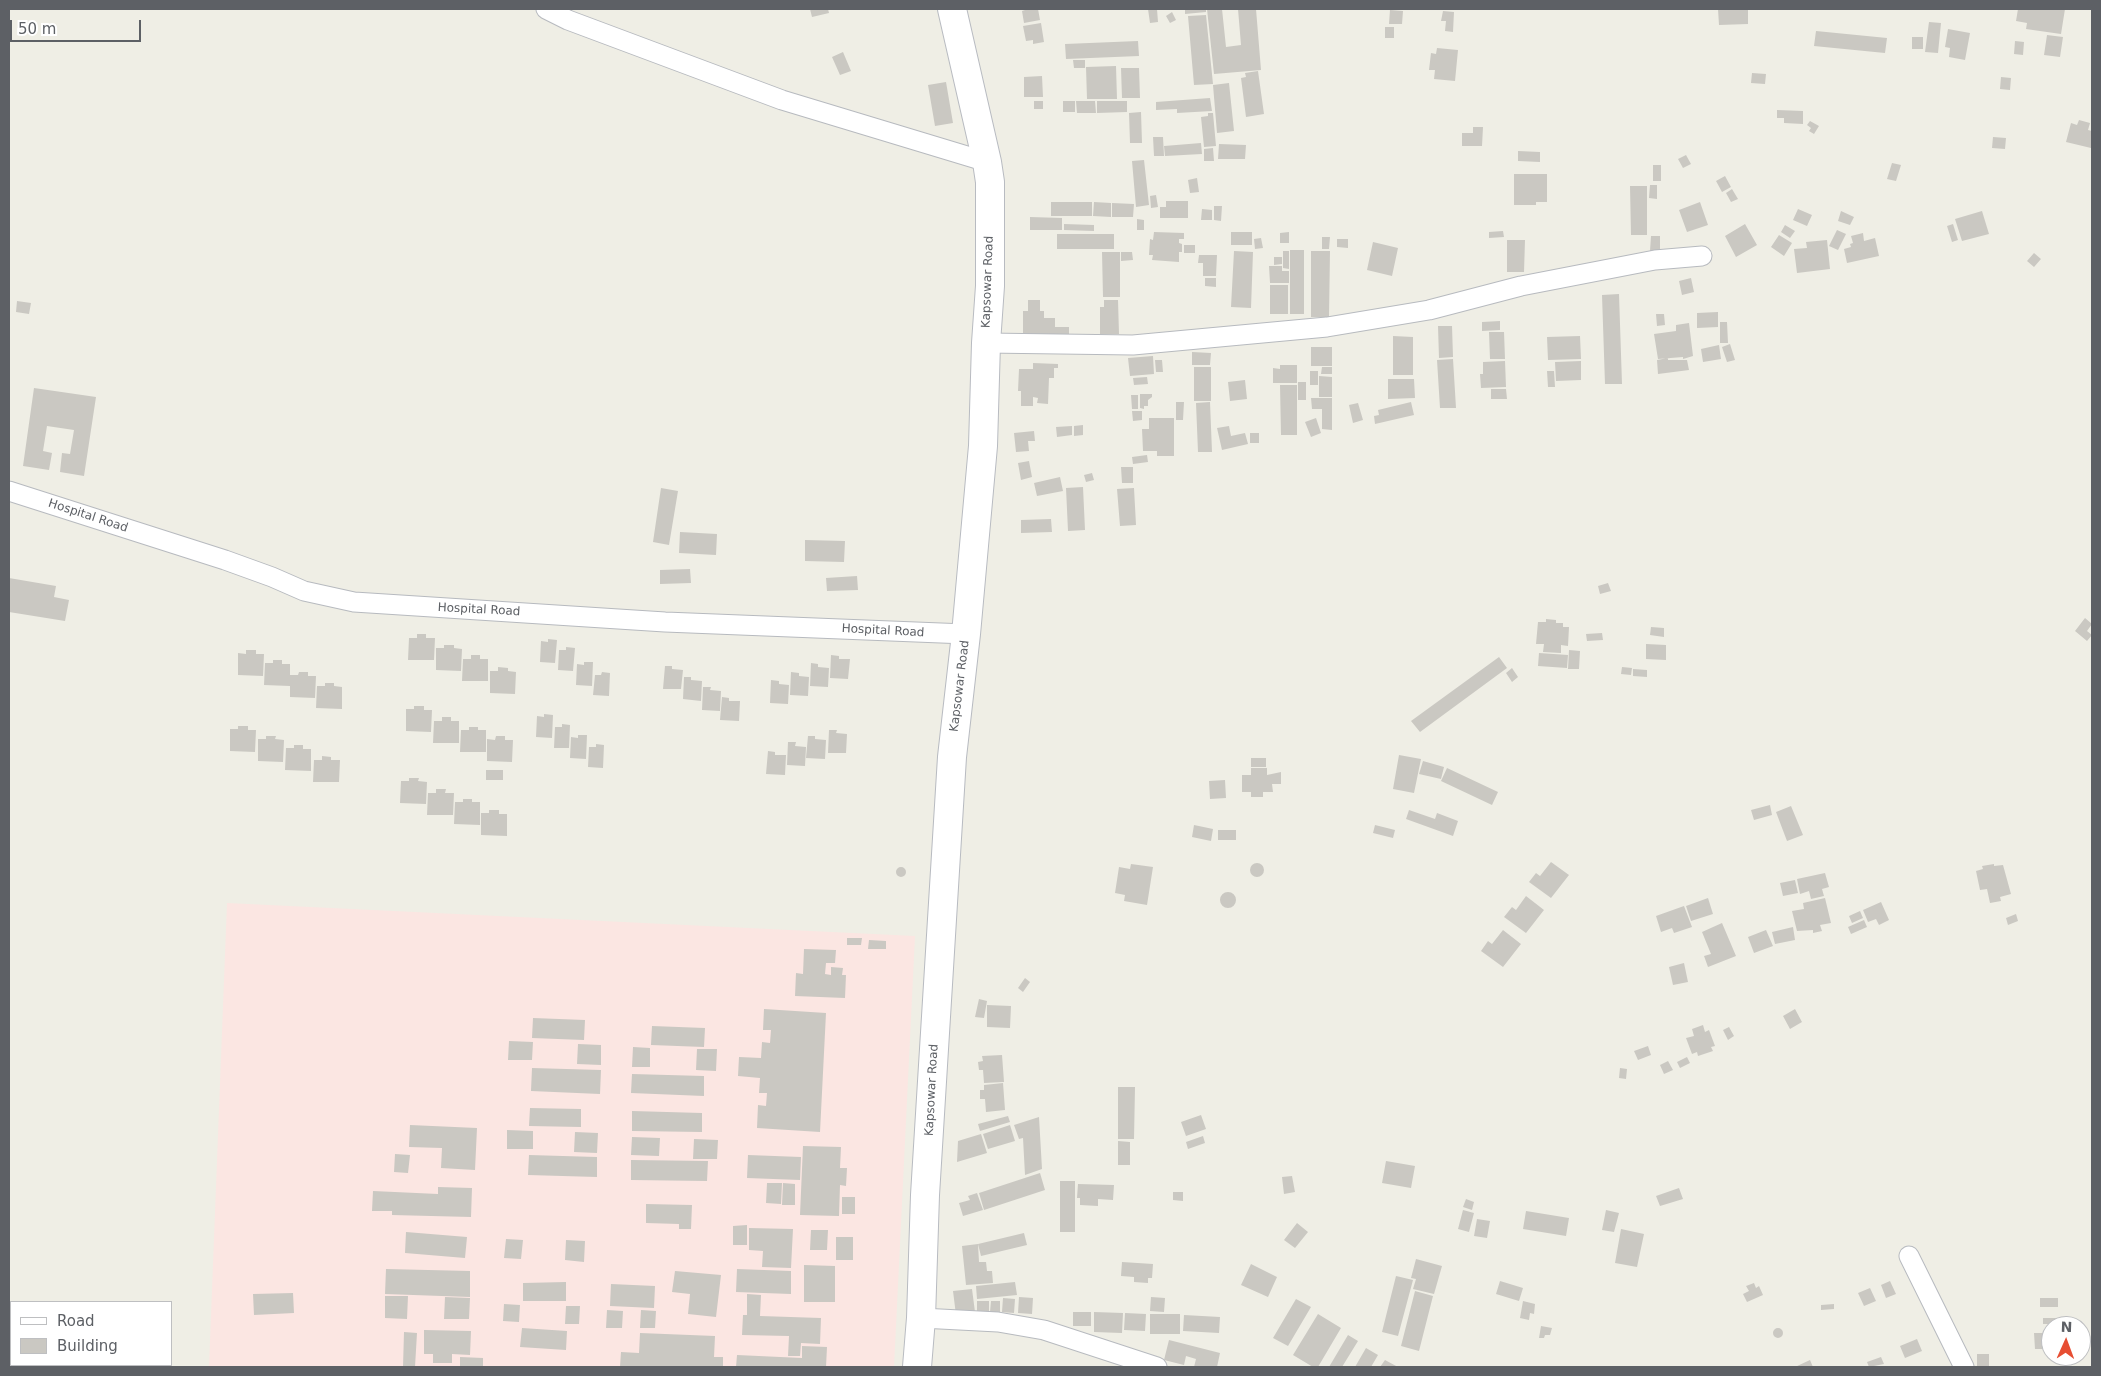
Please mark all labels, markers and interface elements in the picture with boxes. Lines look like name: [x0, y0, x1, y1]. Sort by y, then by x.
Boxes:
scale bar: [12, 10, 144, 42]
text: 50 m: [18, 20, 56, 38]
street label: Kapsowar Road: [979, 236, 997, 328]
street label: Hospital Road: [46, 496, 130, 536]
street label: Hospital Road: [437, 601, 521, 619]
street label: Hospital Road: [841, 622, 925, 640]
street label: Kapsowar Road: [947, 639, 973, 733]
street label: Kapsowar Road: [922, 1044, 942, 1136]
legend: [10, 1301, 172, 1366]
text: Road: [57, 1312, 95, 1330]
north arrow: [2041, 1316, 2091, 1366]
text: N: [2060, 1319, 2073, 1335]
text: Building: [57, 1337, 118, 1355]

